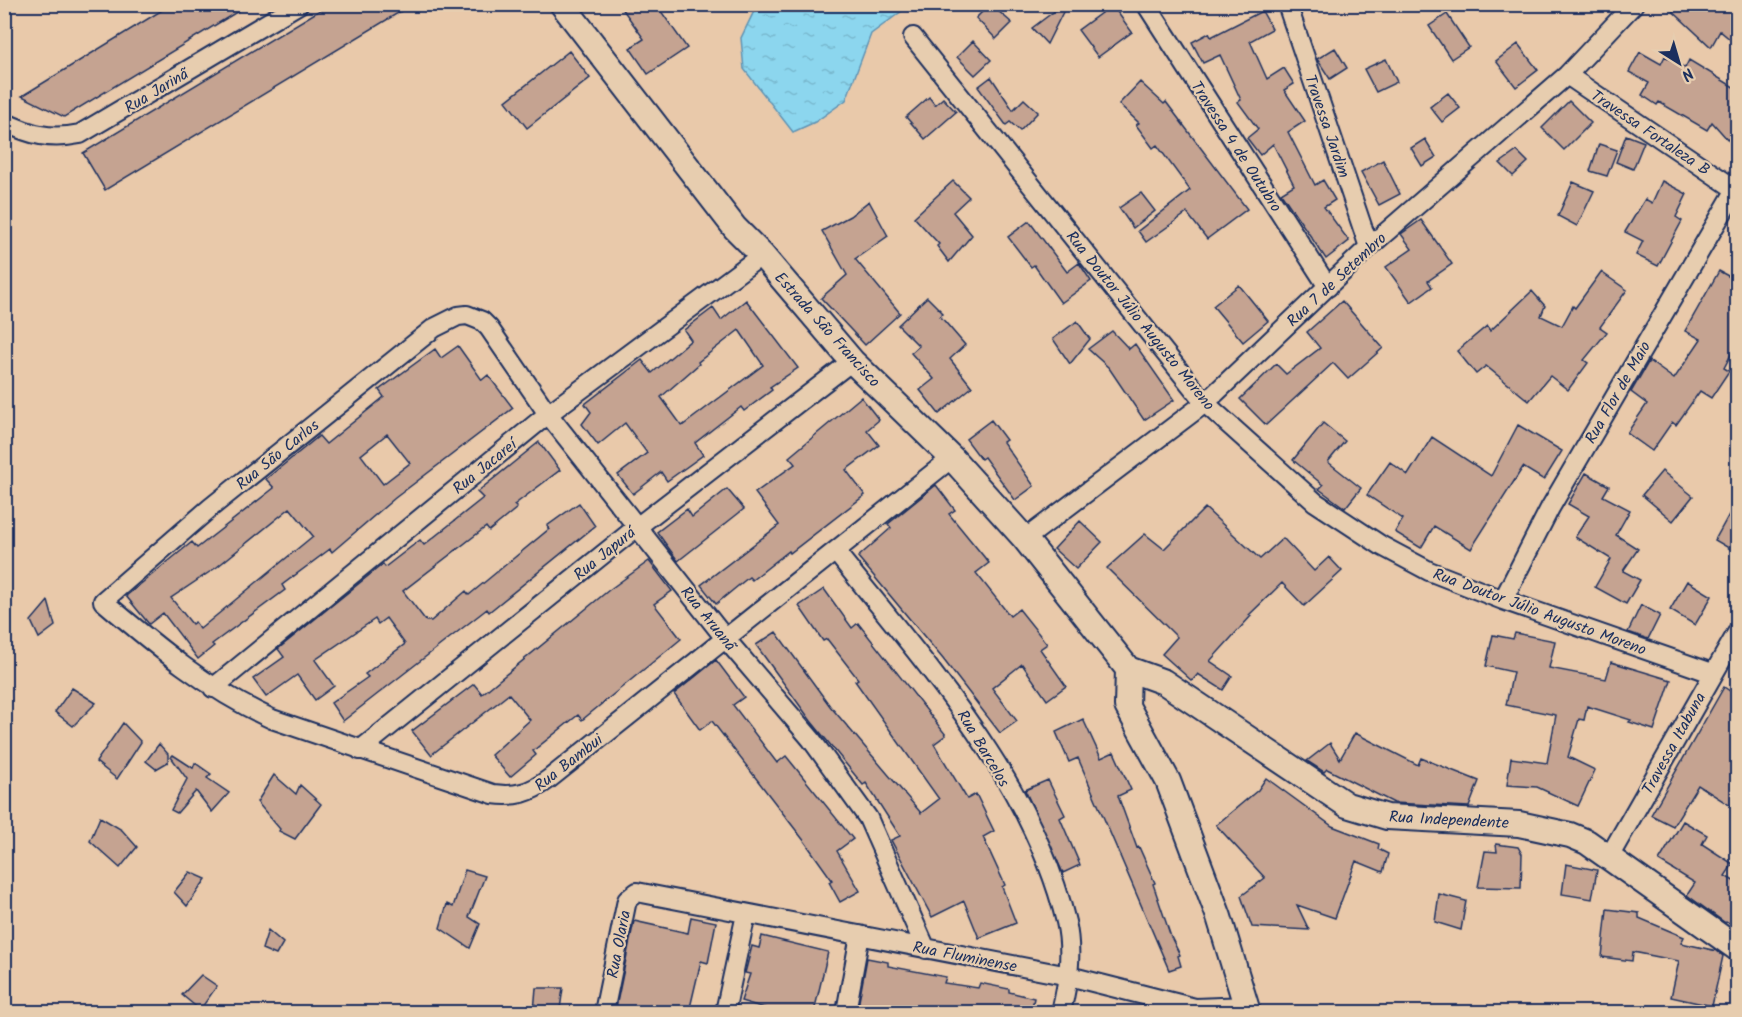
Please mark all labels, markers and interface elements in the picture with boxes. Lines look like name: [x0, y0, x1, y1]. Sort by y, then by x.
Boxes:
north arrow: [1649, 33, 1709, 93]
text: N: [1676, 61, 1699, 87]
street label: Rua Jarinã: [120, 62, 195, 120]
street label: Travessa Jardim: [1297, 72, 1356, 182]
street label: Travessa 4 de Outubro: [1184, 76, 1288, 217]
street label: Travessa Fortaleza B: [1585, 84, 1715, 183]
street label: Rua Doutor Júlio Augusto Moreno: [1059, 225, 1220, 416]
street label: Rua 7 de Setembro: [1281, 227, 1393, 333]
street label: Estrada São Francisco: [768, 266, 886, 394]
street label: Rua Flor de Maio: [1579, 337, 1658, 449]
street label: Rua São Carlos: [231, 414, 325, 497]
street label: Rua Jacareí: [447, 432, 524, 501]
street label: Rua Japurá: [568, 520, 643, 587]
street label: Rua Doutor Júlio Augusto Moreno: [1429, 562, 1650, 663]
street label: Rua Aruanã: [674, 581, 743, 658]
street label: Travessa Itabuna: [1636, 688, 1713, 799]
street label: Rua Barcelos: [950, 705, 1016, 792]
street label: Rua Bambui: [529, 728, 610, 798]
street label: Rua Independente: [1388, 805, 1510, 836]
street label: Rua Olaria: [601, 908, 638, 980]
street label: Rua Fluminense: [910, 935, 1019, 980]

